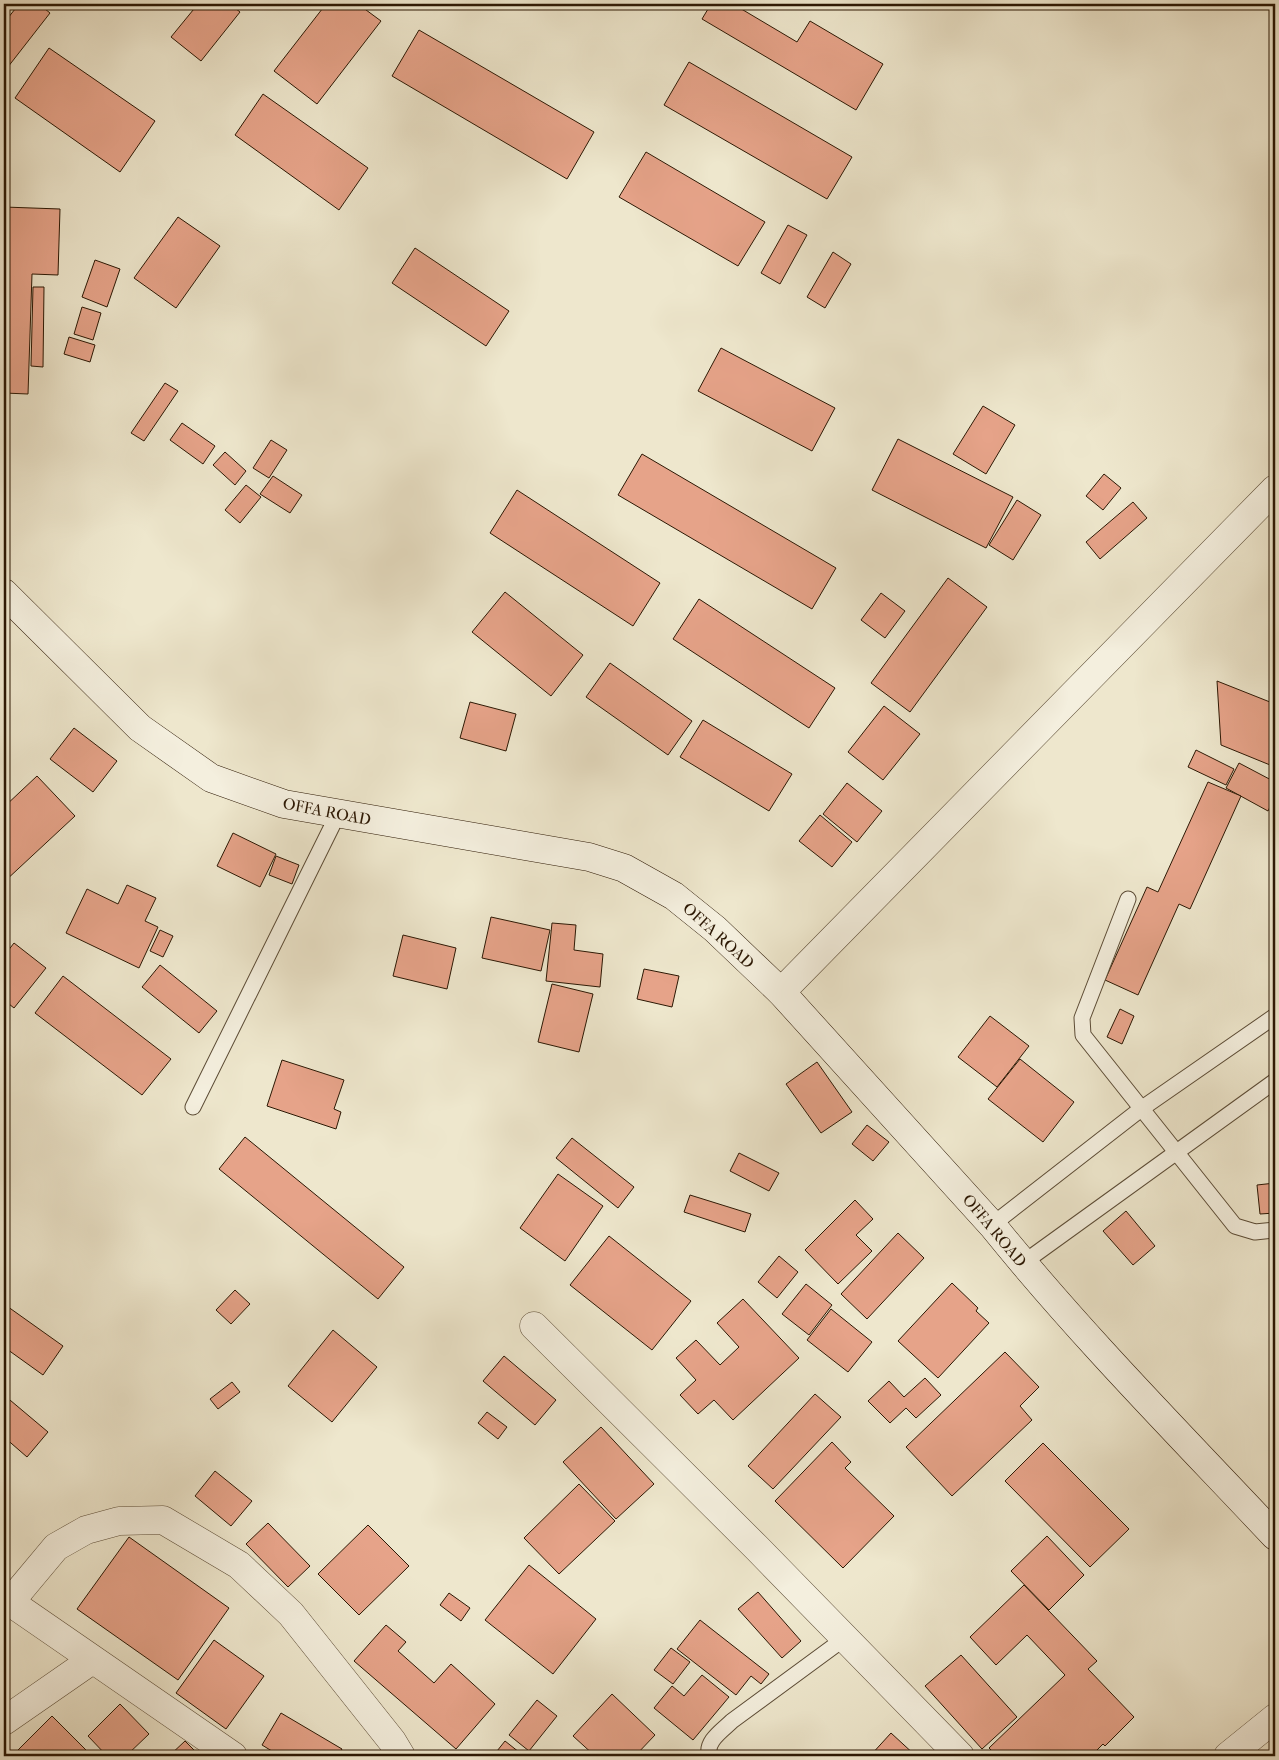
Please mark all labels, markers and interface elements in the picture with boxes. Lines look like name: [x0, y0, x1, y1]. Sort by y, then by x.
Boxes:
street label: OFFA ROAD: [281, 794, 373, 829]
street label: OFFA ROAD: [679, 898, 758, 972]
street label: OFFA ROAD: [959, 1190, 1031, 1271]

